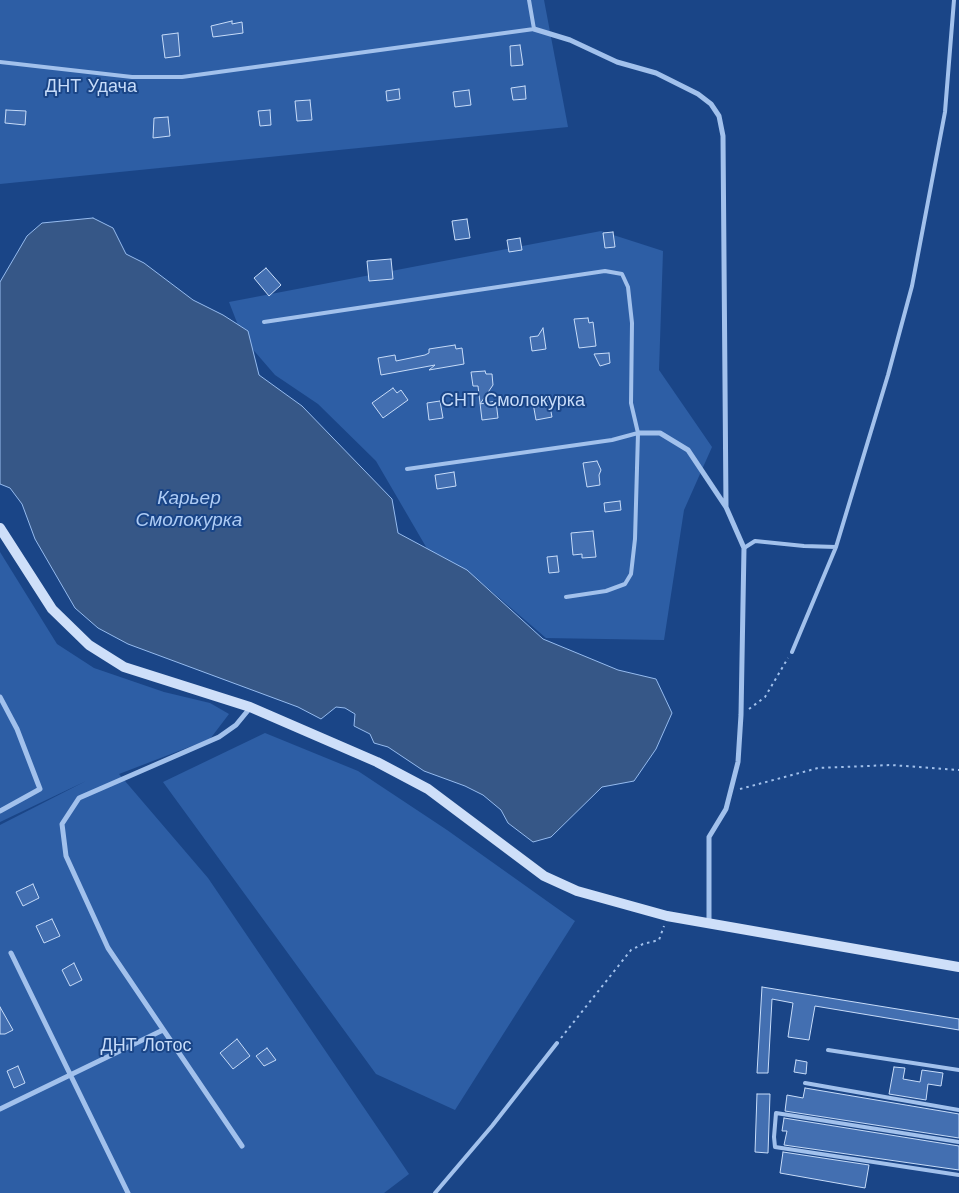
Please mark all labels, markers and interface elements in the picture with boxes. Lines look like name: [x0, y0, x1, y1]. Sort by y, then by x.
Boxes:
park label: ДНТ Удача: [45, 76, 137, 98]
park label: СНТ Смолокурка: [441, 390, 585, 412]
water label: Карьер Смолокурка: [136, 487, 242, 531]
park label: ДНТ Лотос: [101, 1035, 191, 1057]

